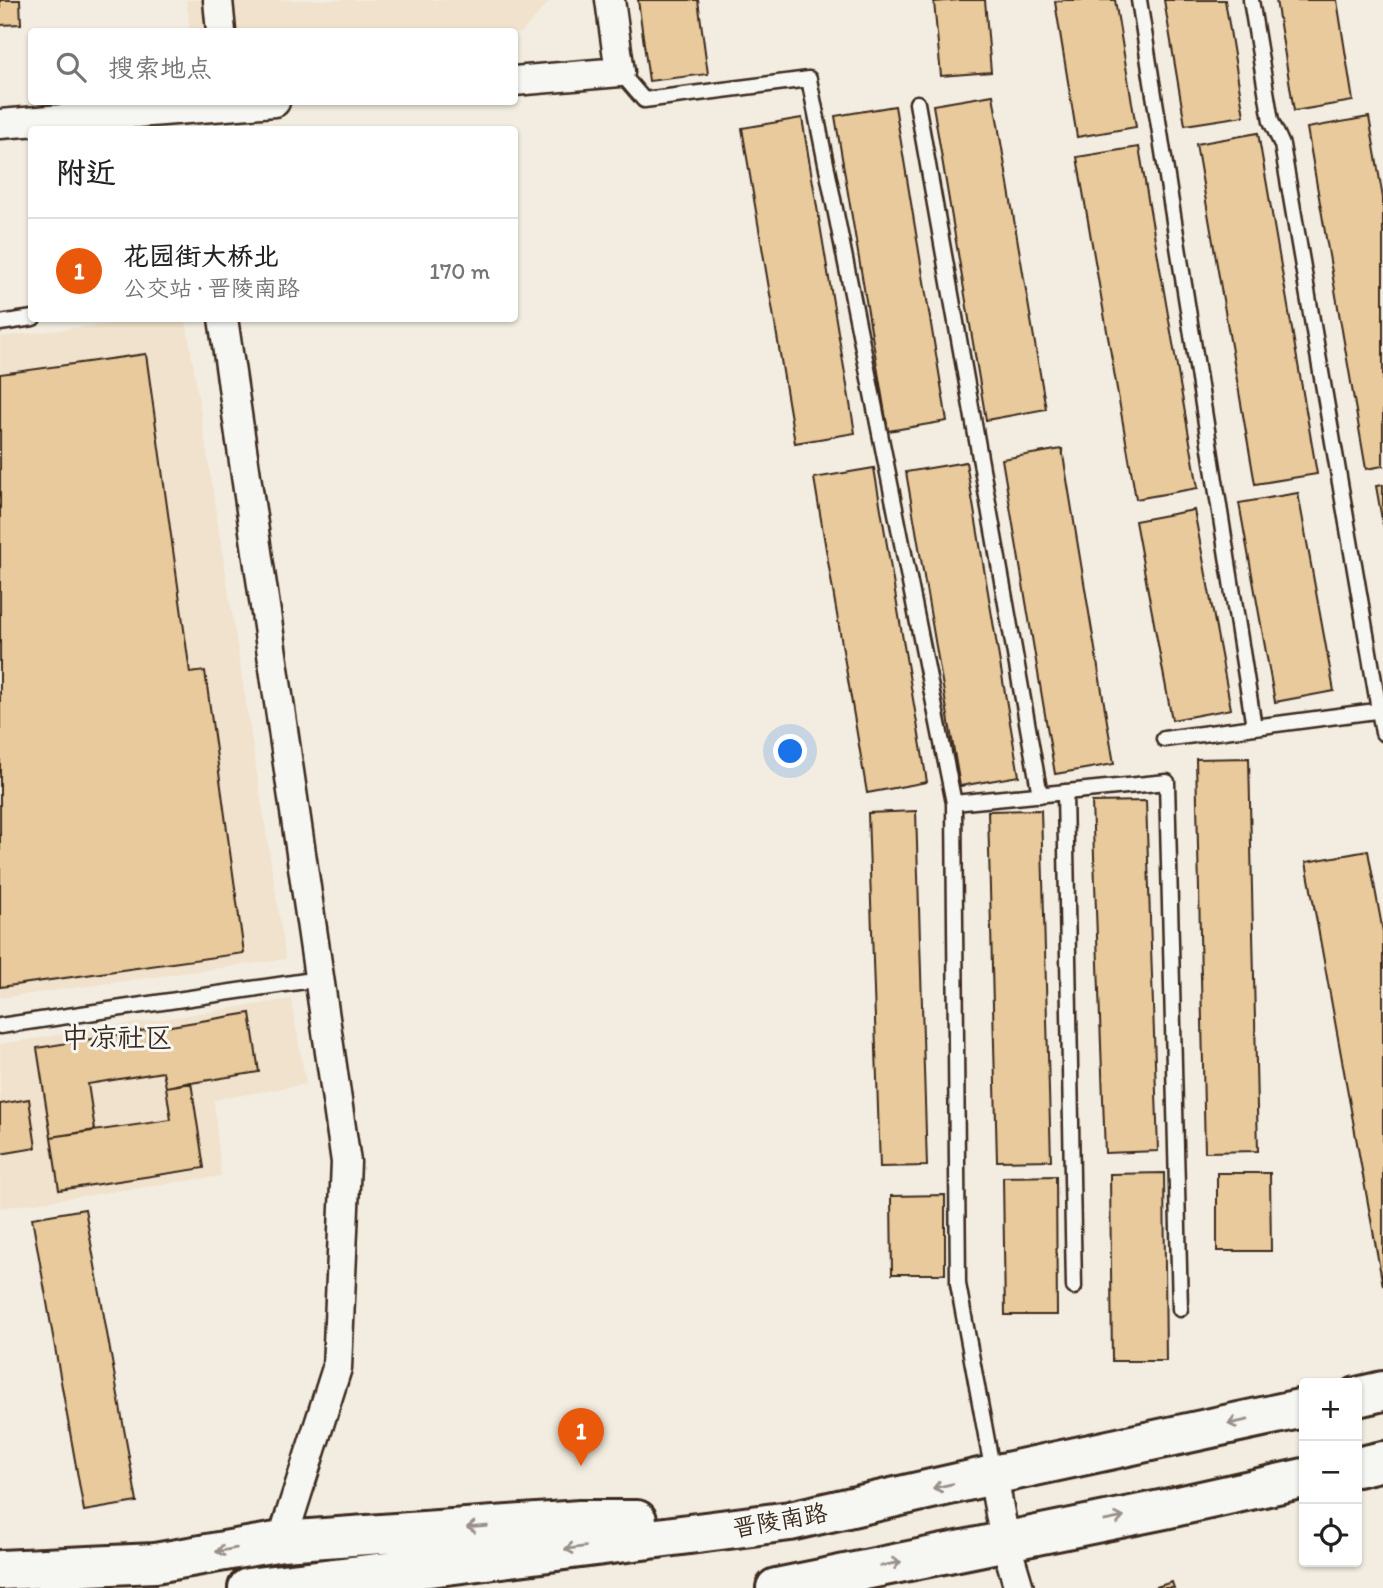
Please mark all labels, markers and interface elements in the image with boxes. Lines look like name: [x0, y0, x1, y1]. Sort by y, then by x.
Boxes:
search box: [28, 28, 518, 105]
icon: search: [52, 48, 90, 86]
text: 搜索地点: [108, 52, 212, 84]
text: 附近: [56, 154, 116, 191]
text: 花园街大桥北: [123, 240, 279, 272]
text: 1: [74, 257, 84, 285]
text: 170 m: [429, 257, 490, 285]
text: 公交站 · 晋陵南路: [123, 274, 300, 302]
your location: [773, 734, 807, 768]
district label: 中凉社区: [61, 1020, 173, 1054]
map controls: [1299, 1378, 1362, 1567]
button: +: [1299, 1378, 1362, 1441]
pin: 1: [558, 1408, 604, 1466]
one-way arrow: [1227, 1417, 1249, 1430]
button: −: [1299, 1441, 1362, 1504]
one-way arrow: [932, 1480, 955, 1493]
street label: 晋陵南路: [730, 1497, 830, 1543]
button: locate: [1299, 1504, 1362, 1567]
one-way arrow: [1102, 1512, 1125, 1525]
one-way arrow: [466, 1521, 489, 1534]
one-way arrow: [564, 1542, 586, 1555]
one-way arrow: [215, 1544, 238, 1558]
one-way arrow: [879, 1557, 902, 1571]

